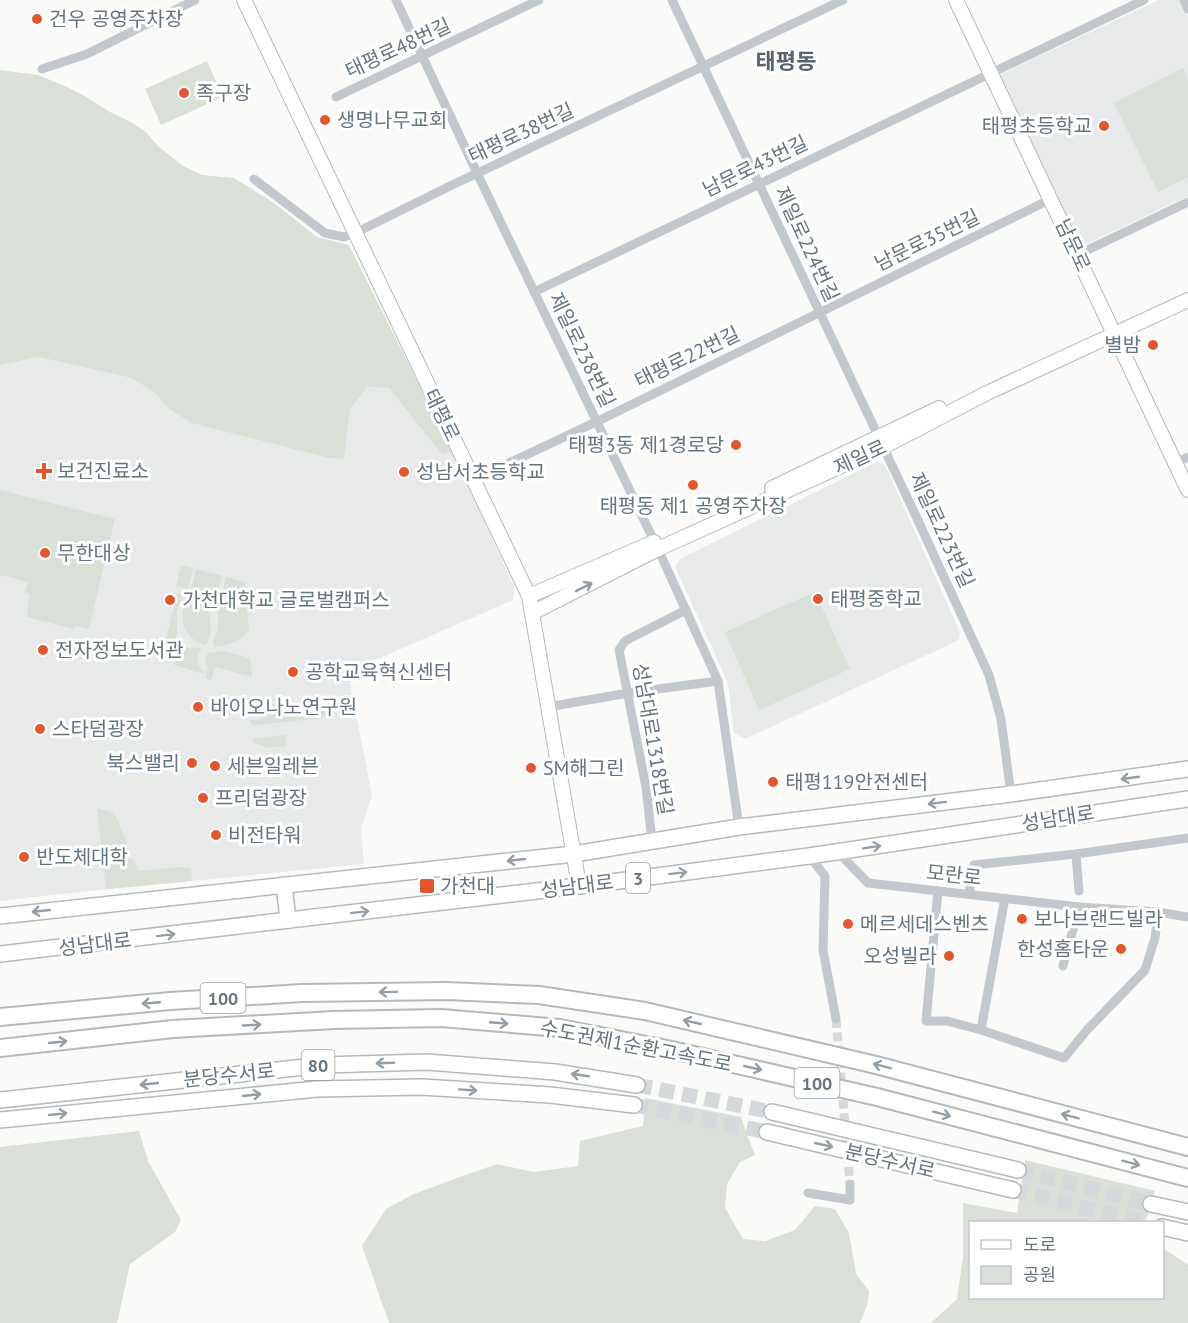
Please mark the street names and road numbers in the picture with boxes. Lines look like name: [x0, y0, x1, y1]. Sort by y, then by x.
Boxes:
street label: 태평로48번길: [341, 12, 455, 84]
street label: 태평로38번길: [464, 97, 578, 169]
street label: 남문로43번길: [698, 129, 812, 203]
street label: 제일로224번길: [769, 182, 845, 306]
street label: 남문로35번길: [870, 203, 984, 277]
street label: 남문로: [1050, 214, 1096, 276]
street label: 제일로238번길: [543, 288, 621, 412]
street label: 태평로22번길: [630, 320, 744, 394]
street label: 태평로: [418, 384, 466, 446]
street label: 제일로: [829, 434, 891, 480]
street label: 제일로223번길: [904, 468, 980, 592]
street label: 성남대로1318번길: [627, 661, 679, 817]
street label: 성남대로: [1020, 799, 1096, 837]
street label: 모란로: [925, 859, 983, 891]
road number: 3: [626, 863, 650, 893]
street label: 성남대로: [539, 869, 615, 903]
street label: 성남대로: [57, 927, 133, 961]
road number: 100: [200, 983, 246, 1013]
street label: 수도권제1순환고속도로: [538, 1015, 734, 1077]
road number: 80: [302, 1050, 334, 1080]
street label: 분당수서로: [182, 1057, 276, 1093]
road number: 100: [794, 1068, 840, 1098]
street label: 분당수서로: [842, 1138, 938, 1184]

